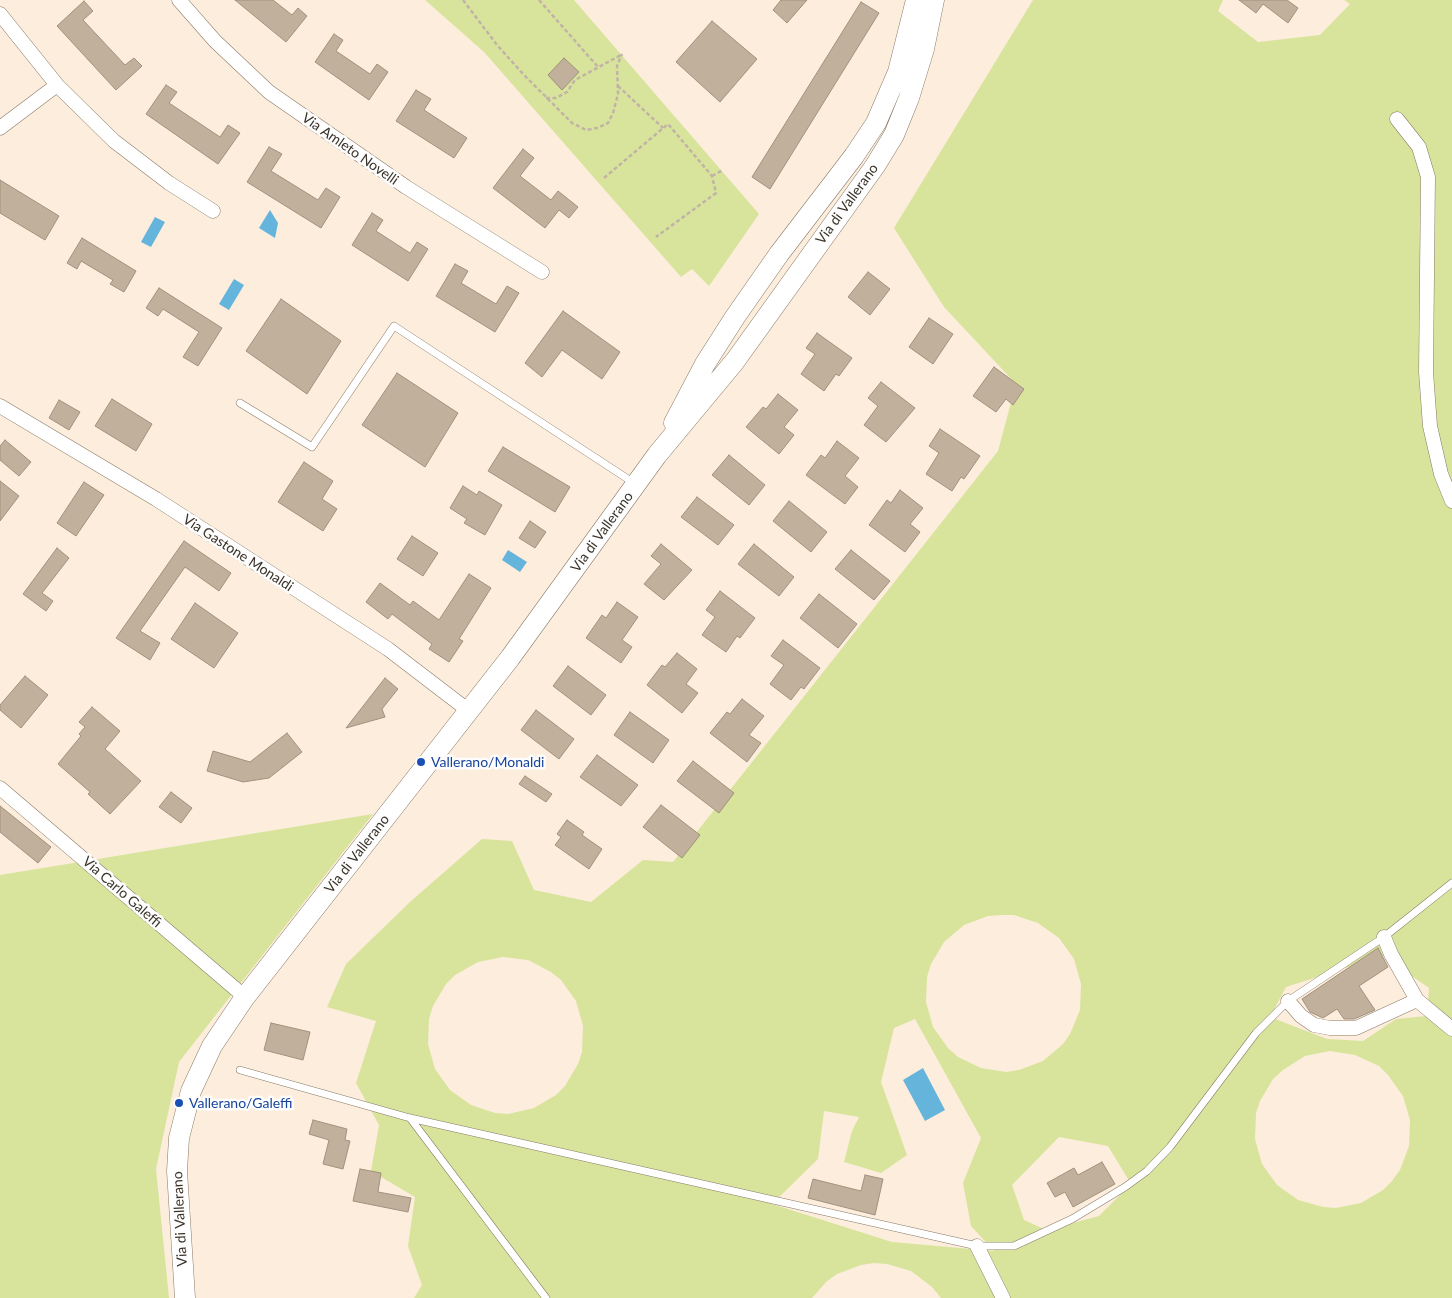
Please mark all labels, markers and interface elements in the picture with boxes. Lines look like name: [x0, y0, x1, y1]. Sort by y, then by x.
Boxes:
street label: Via Amleto Novelli: [298, 109, 402, 189]
street label: Via di Vallerano: [812, 161, 882, 247]
street label: Via di Vallerano: [567, 489, 637, 575]
street label: Via Gastone Monaldi: [180, 511, 296, 595]
place label: Vallerano/Monaldi: [431, 754, 544, 770]
marker: Vallerano/Monaldi: [415, 756, 427, 768]
street label: Via di Vallerano: [321, 811, 393, 897]
street label: Via Carlo Galeffi: [79, 853, 165, 931]
place label: Vallerano/Galeffi: [189, 1095, 292, 1111]
marker: Vallerano/Galeffi: [173, 1097, 185, 1109]
street label: Via di Vallerano: [169, 1171, 191, 1267]

